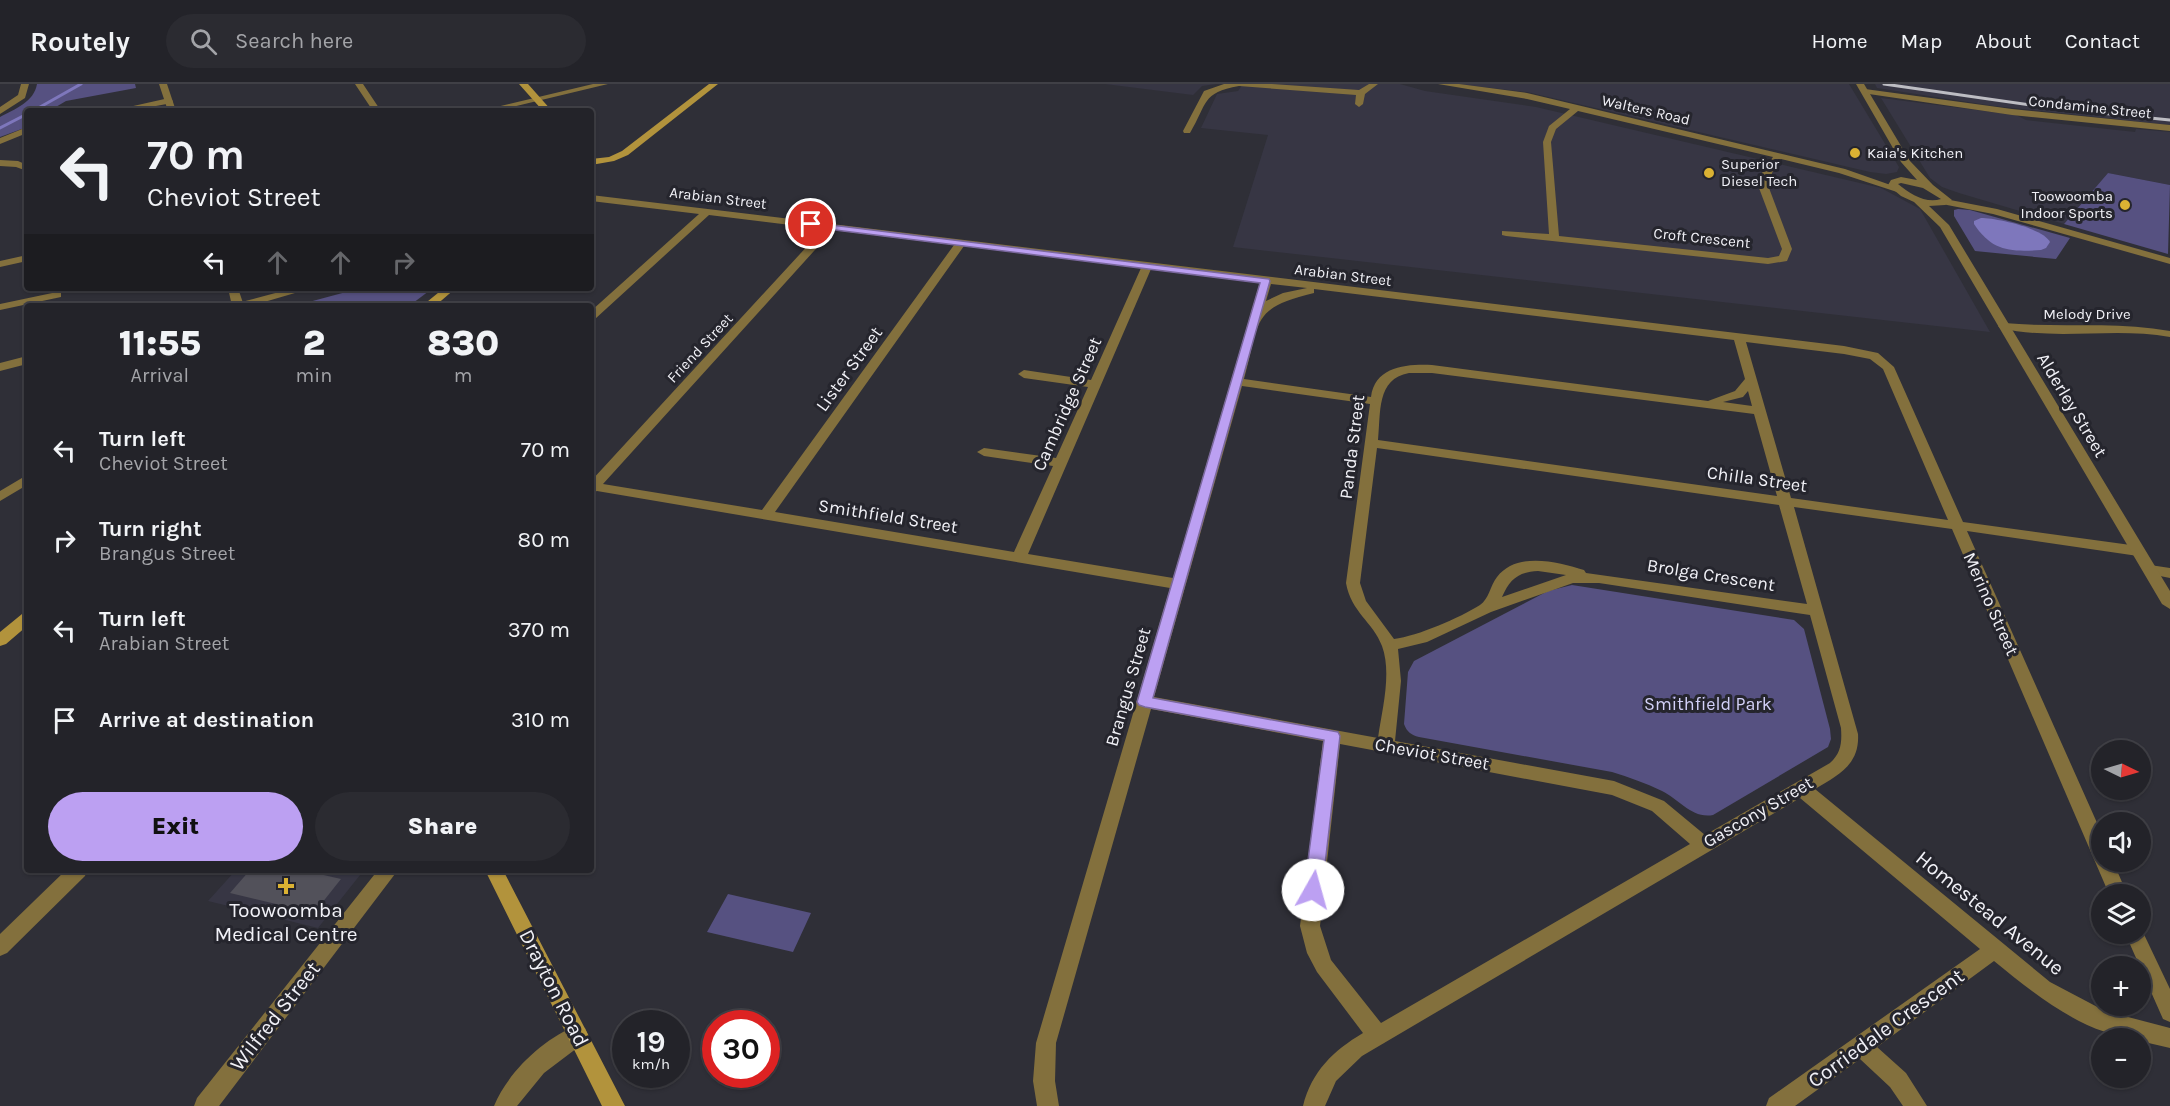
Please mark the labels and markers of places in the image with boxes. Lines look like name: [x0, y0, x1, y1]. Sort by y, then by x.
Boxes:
place label: Kaia's Kitchen: [1867, 144, 1963, 162]
marker: Kaia's Kitchen: [1848, 146, 1862, 160]
place label: Superior Diesel Tech: [1721, 155, 1797, 190]
marker: Superior Diesel Tech: [1702, 166, 1716, 180]
place label: Toowoomba Indoor Sports: [2021, 187, 2113, 222]
pin: [785, 198, 836, 249]
marker: Toowoomba Indoor Sports: [2118, 198, 2132, 212]
marker: Toowoomba Medical Centre: [277, 877, 295, 895]
place label: Toowoomba Medical Centre: [214, 898, 358, 946]

